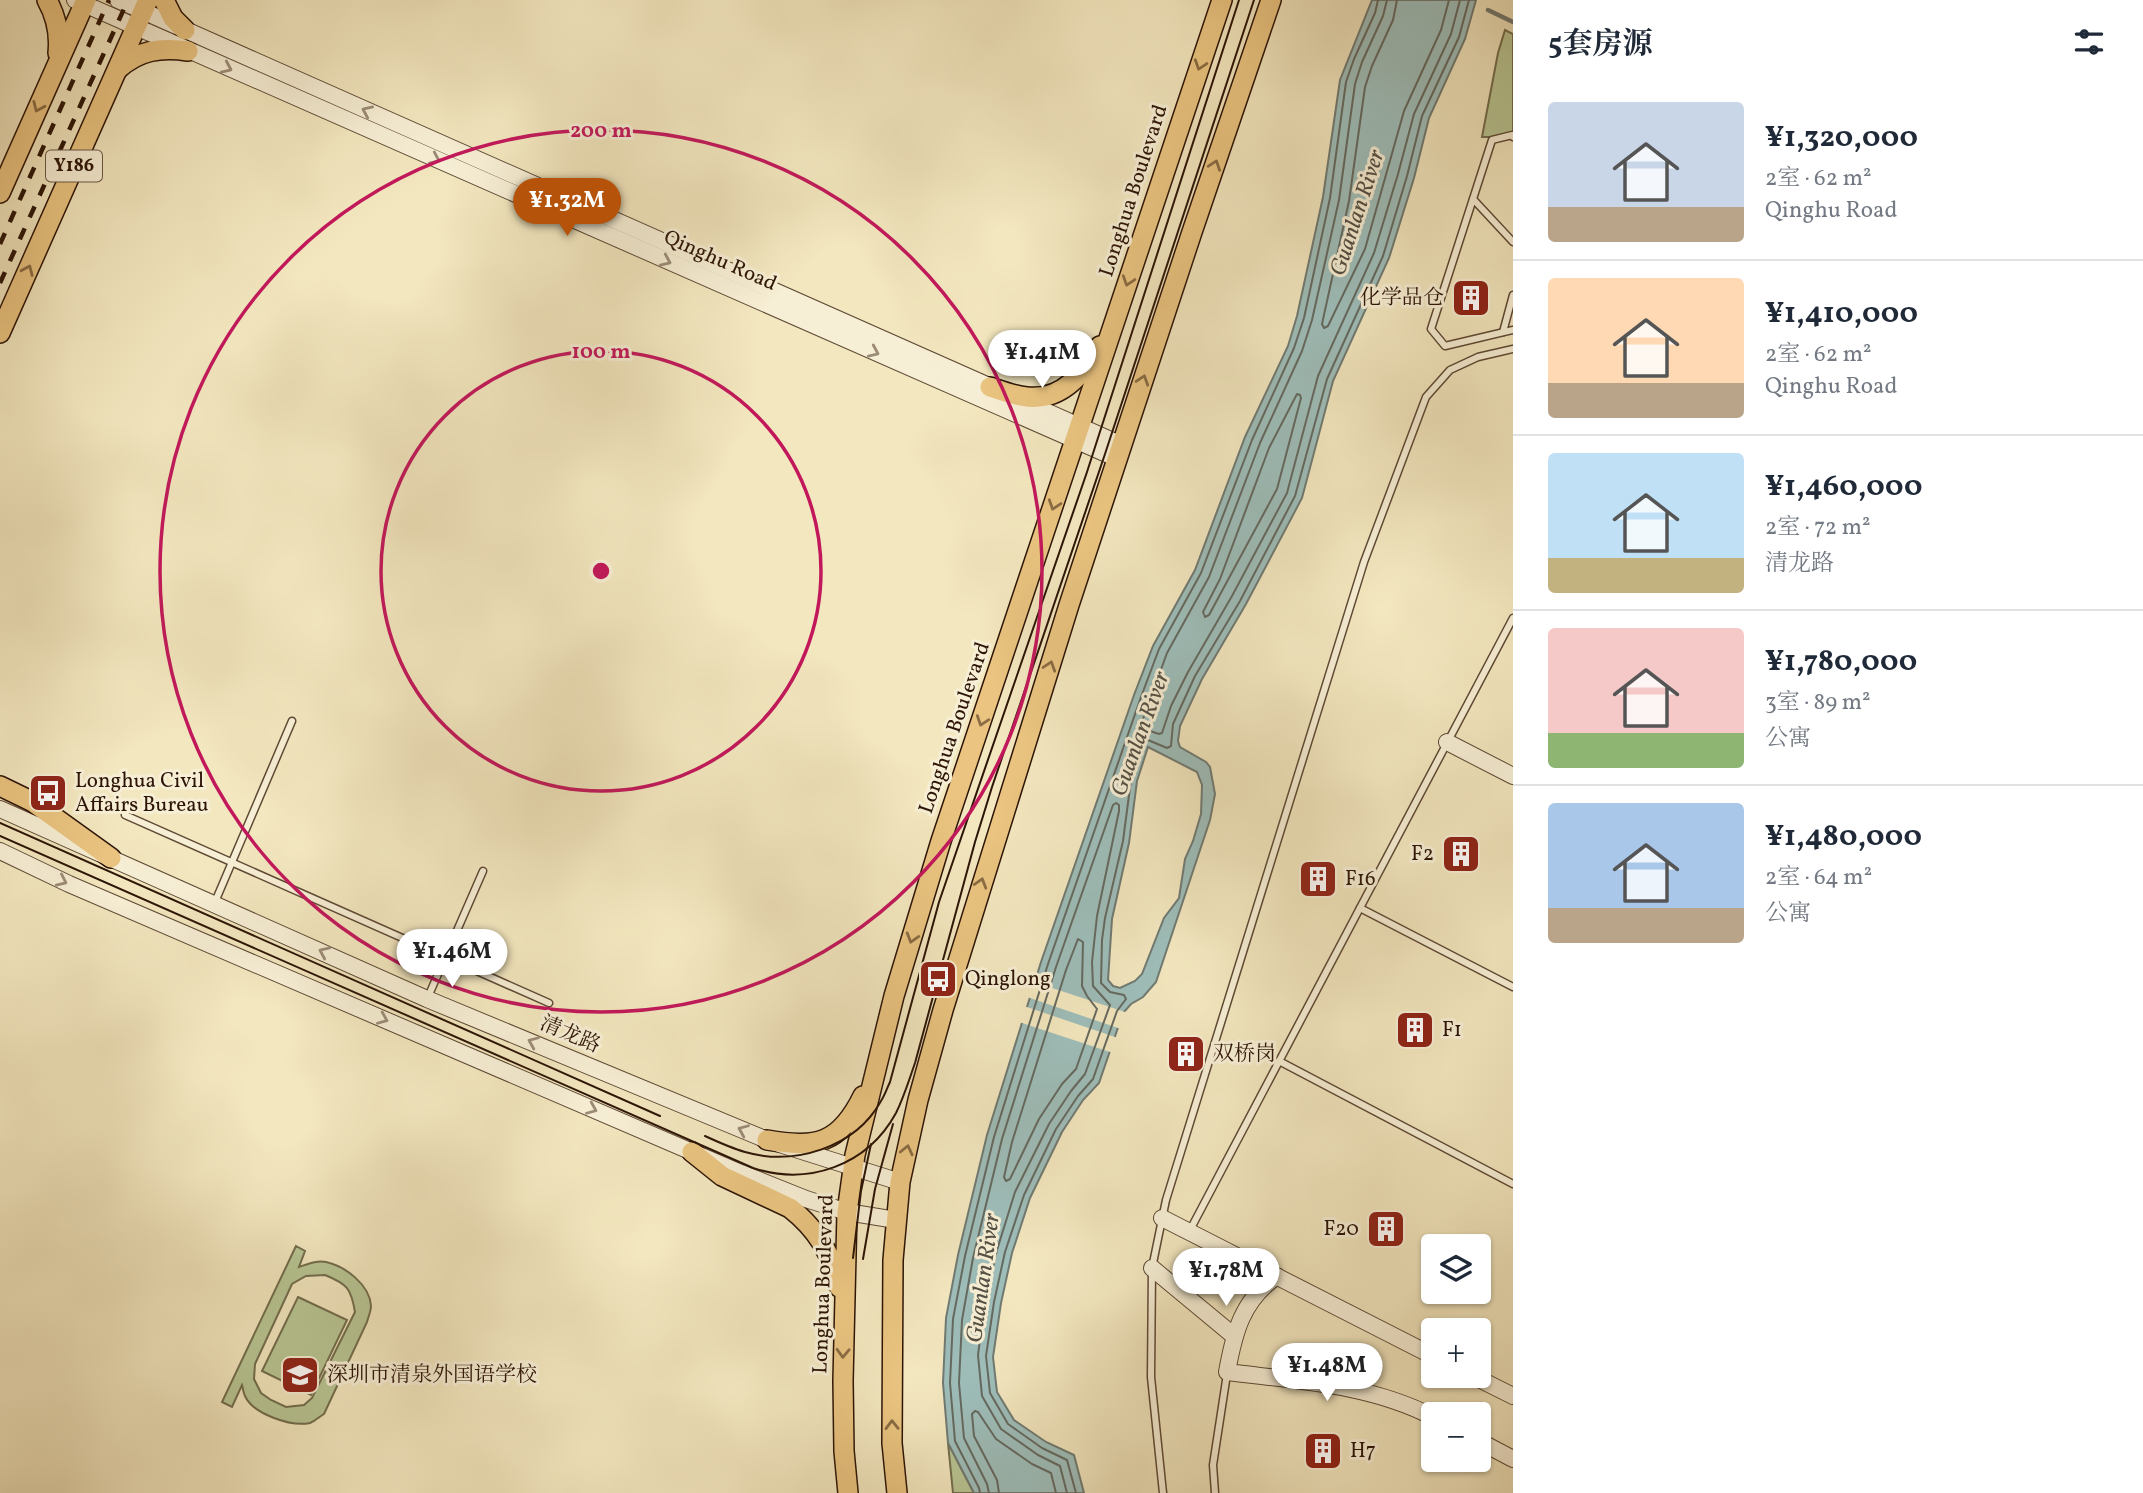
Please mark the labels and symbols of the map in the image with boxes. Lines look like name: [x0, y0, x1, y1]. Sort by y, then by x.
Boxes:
one-way arrow: [1194, 58, 1208, 70]
one-way arrow: [219, 60, 232, 74]
one-way arrow: [32, 100, 46, 112]
street label: Longhua Boulevard: [1092, 101, 1176, 281]
one-way arrow: [362, 105, 375, 119]
text: 200 m: [570, 117, 632, 146]
water label: Guanlan River: [1323, 146, 1394, 280]
road number: Y186: [46, 150, 102, 182]
one-way arrow: [428, 151, 440, 165]
one-way arrow: [1207, 159, 1221, 171]
pin: ¥1.32M: [510, 178, 624, 238]
street label: Qinghu Road: [659, 223, 781, 299]
one-way arrow: [659, 253, 671, 267]
one-way arrow: [20, 265, 34, 277]
one-way arrow: [1122, 274, 1136, 286]
building icon: 化学品仓: [1450, 277, 1492, 319]
place label: 化学品仓: [1360, 284, 1444, 313]
pin: ¥1.41M: [985, 330, 1099, 390]
text: 100 m: [571, 338, 631, 367]
one-way arrow: [867, 344, 879, 358]
one-way arrow: [1135, 375, 1149, 387]
one-way arrow: [1048, 499, 1062, 511]
centre of rings: [589, 559, 613, 583]
street label: Longhua Boulevard: [912, 638, 998, 818]
one-way arrow: [1041, 661, 1056, 673]
water label: Guanlan River: [1104, 667, 1179, 801]
one-way arrow: [975, 715, 990, 727]
place label: Longhua Civil Affairs Bureau: [75, 767, 209, 820]
bus stop icon: Longhua Civil Affairs Bureau: [27, 772, 69, 814]
building icon: F2: [1440, 833, 1482, 875]
place label: F2: [1411, 840, 1434, 869]
building icon: F16: [1297, 858, 1339, 900]
place label: F16: [1345, 865, 1376, 894]
one-way arrow: [55, 872, 67, 886]
one-way arrow: [973, 878, 988, 890]
pin: ¥1.46M: [395, 930, 509, 989]
one-way arrow: [905, 931, 920, 943]
one-way arrow: [318, 946, 331, 960]
bus stop icon: Qinglong: [917, 958, 959, 1000]
place label: Qinglong: [965, 965, 1051, 994]
street label: 清龙路: [535, 1009, 605, 1061]
building icon: F1: [1394, 1009, 1436, 1051]
one-way arrow: [376, 1011, 388, 1025]
place label: F1: [1442, 1016, 1462, 1045]
building icon: 双桥岗: [1165, 1033, 1207, 1075]
one-way arrow: [527, 1037, 539, 1051]
place label: 双桥岗: [1213, 1040, 1276, 1069]
one-way arrow: [585, 1101, 597, 1115]
one-way arrow: [737, 1124, 750, 1138]
one-way arrow: [898, 1144, 913, 1156]
street label: Longhua Boulevard: [806, 1194, 842, 1374]
building icon: F20: [1365, 1208, 1407, 1250]
water label: Guanlan River: [959, 1211, 1009, 1345]
place label: F20: [1324, 1215, 1359, 1244]
pin: ¥1.78M: [1169, 1248, 1283, 1308]
pin: ¥1.48M: [1270, 1344, 1384, 1403]
one-way arrow: [836, 1348, 851, 1359]
school or university icon: 深圳市清泉外国语学校: [279, 1354, 321, 1396]
place label: 深圳市清泉外国语学校: [327, 1361, 537, 1390]
one-way arrow: [884, 1419, 900, 1430]
building icon: H7: [1302, 1430, 1344, 1472]
place label: H7: [1350, 1437, 1376, 1466]

